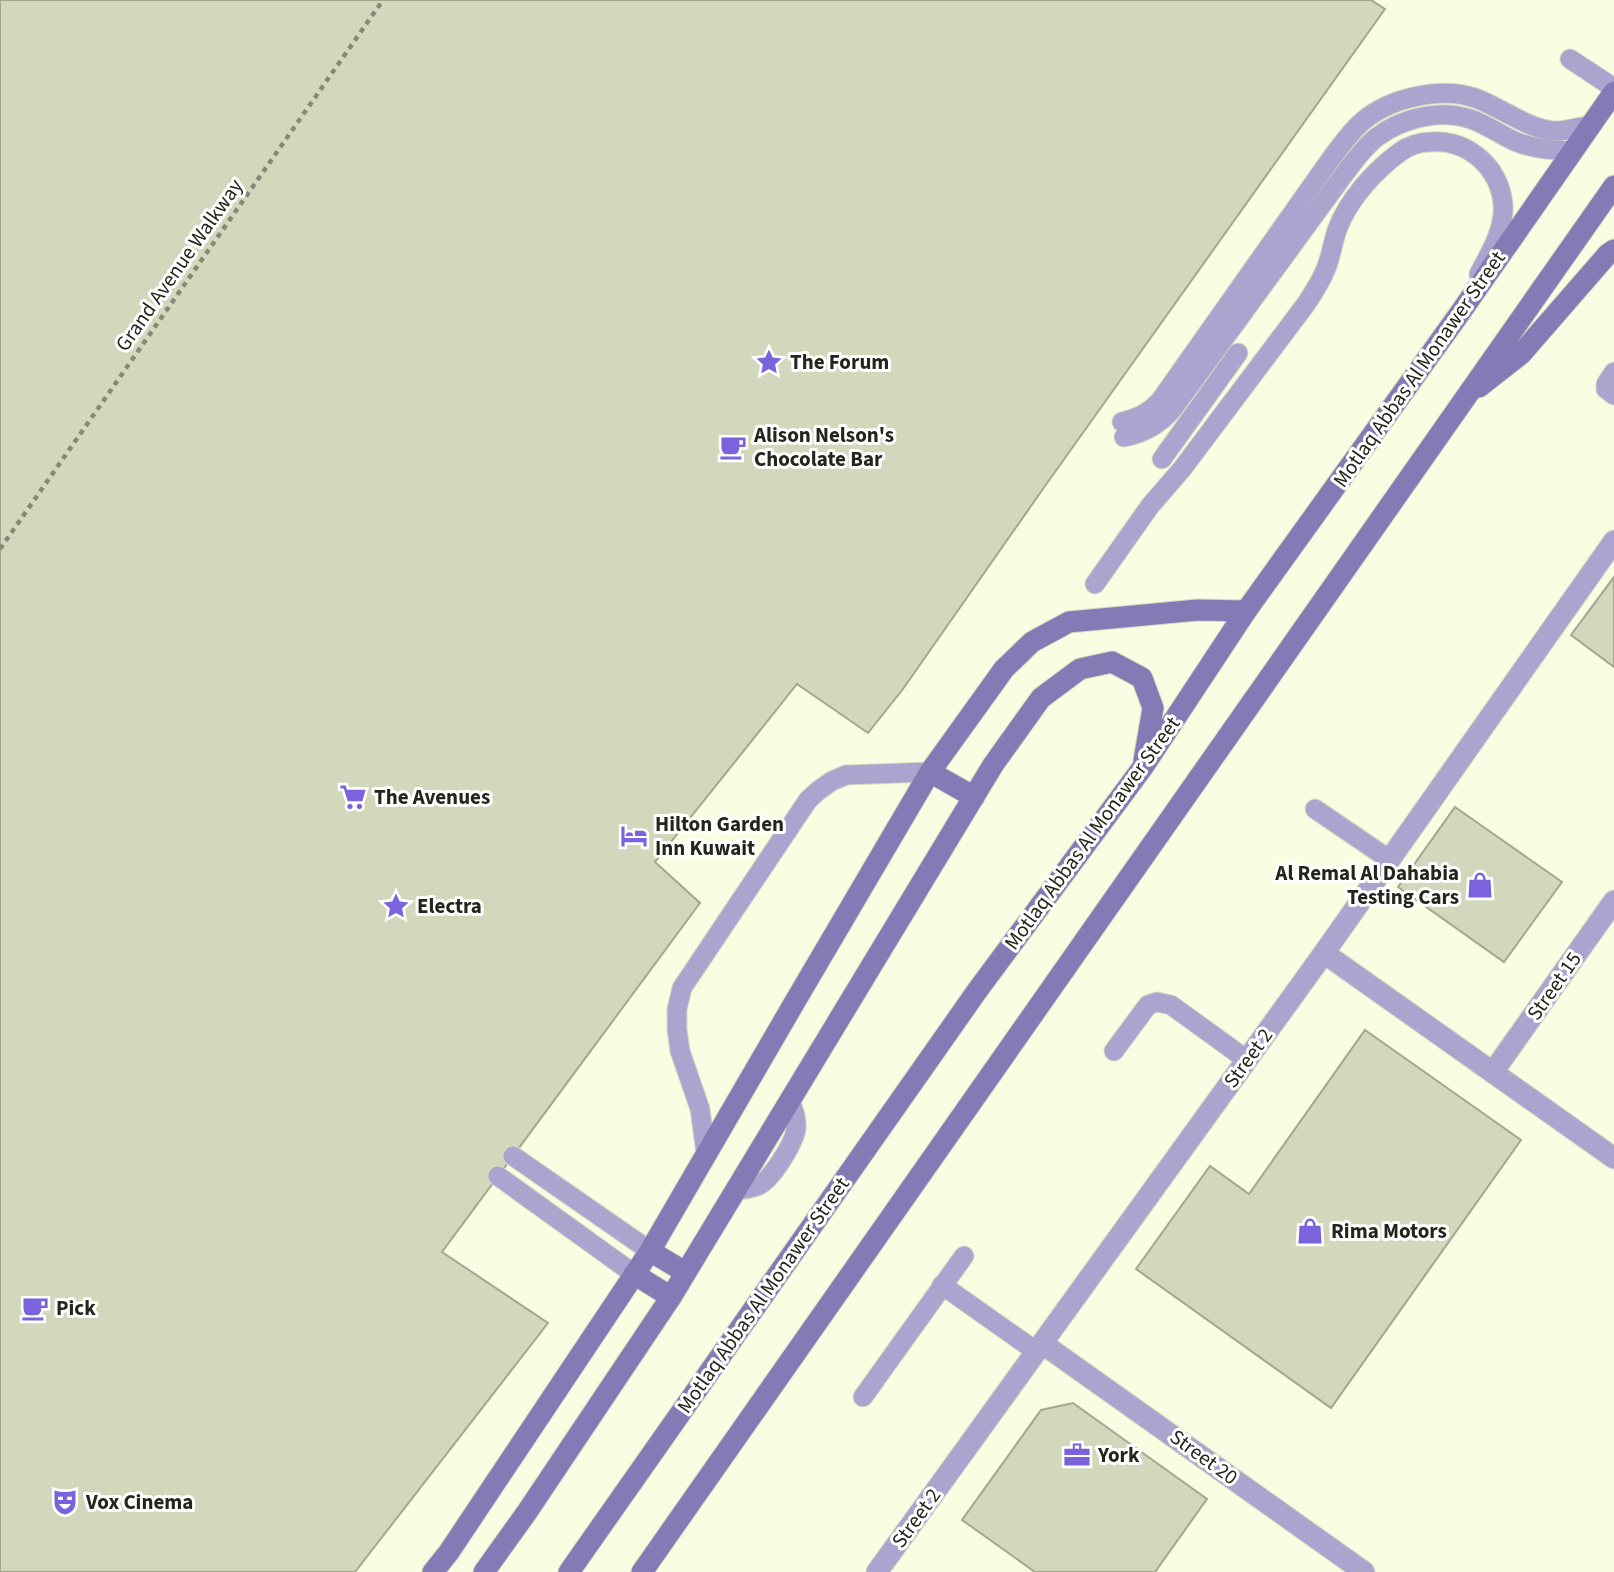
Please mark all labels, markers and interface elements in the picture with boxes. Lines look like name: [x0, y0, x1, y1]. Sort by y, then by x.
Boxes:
street label: Grand Avenue Walkway: [108, 173, 250, 357]
street label: Motlaq Abbas Al Monawer Street: [1326, 245, 1512, 493]
place icon: The Forum: [754, 347, 784, 377]
place label: The Forum: [790, 347, 889, 377]
place label: Alison Nelson's Chocolate Bar: [753, 420, 894, 474]
cafe icon: Alison Nelson's Chocolate Bar: [718, 432, 748, 462]
street label: Motlaq Abbas Al Monawer Street: [997, 710, 1187, 956]
supermarket icon: The Avenues: [338, 782, 368, 812]
place label: The Avenues: [374, 782, 490, 812]
place label: Hilton Garden Inn Kuwait: [655, 809, 784, 863]
hotel icon: Hilton Garden Inn Kuwait: [619, 821, 649, 851]
place label: Al Remal Al Dahabia Testing Cars: [1274, 858, 1459, 912]
shop icon: Al Remal Al Dahabia Testing Cars: [1465, 870, 1495, 900]
place icon: Electra: [381, 891, 411, 921]
place label: Electra: [417, 891, 482, 921]
street label: Street 15: [1519, 946, 1589, 1026]
street label: Street 2: [1216, 1022, 1280, 1094]
street label: Motlaq Abbas Al Monawer Street: [670, 1171, 856, 1419]
shop icon: Rima Motors: [1295, 1216, 1325, 1246]
place label: Rima Motors: [1331, 1216, 1447, 1246]
cafe icon: Pick: [20, 1293, 50, 1323]
place label: Pick: [56, 1293, 96, 1323]
street label: Street 20: [1164, 1422, 1244, 1492]
office icon: York: [1062, 1440, 1092, 1470]
place label: York: [1097, 1440, 1140, 1470]
street label: Street 2: [884, 1482, 948, 1554]
theatre icon: Vox Cinema: [50, 1487, 80, 1517]
place label: Vox Cinema: [85, 1487, 193, 1517]

